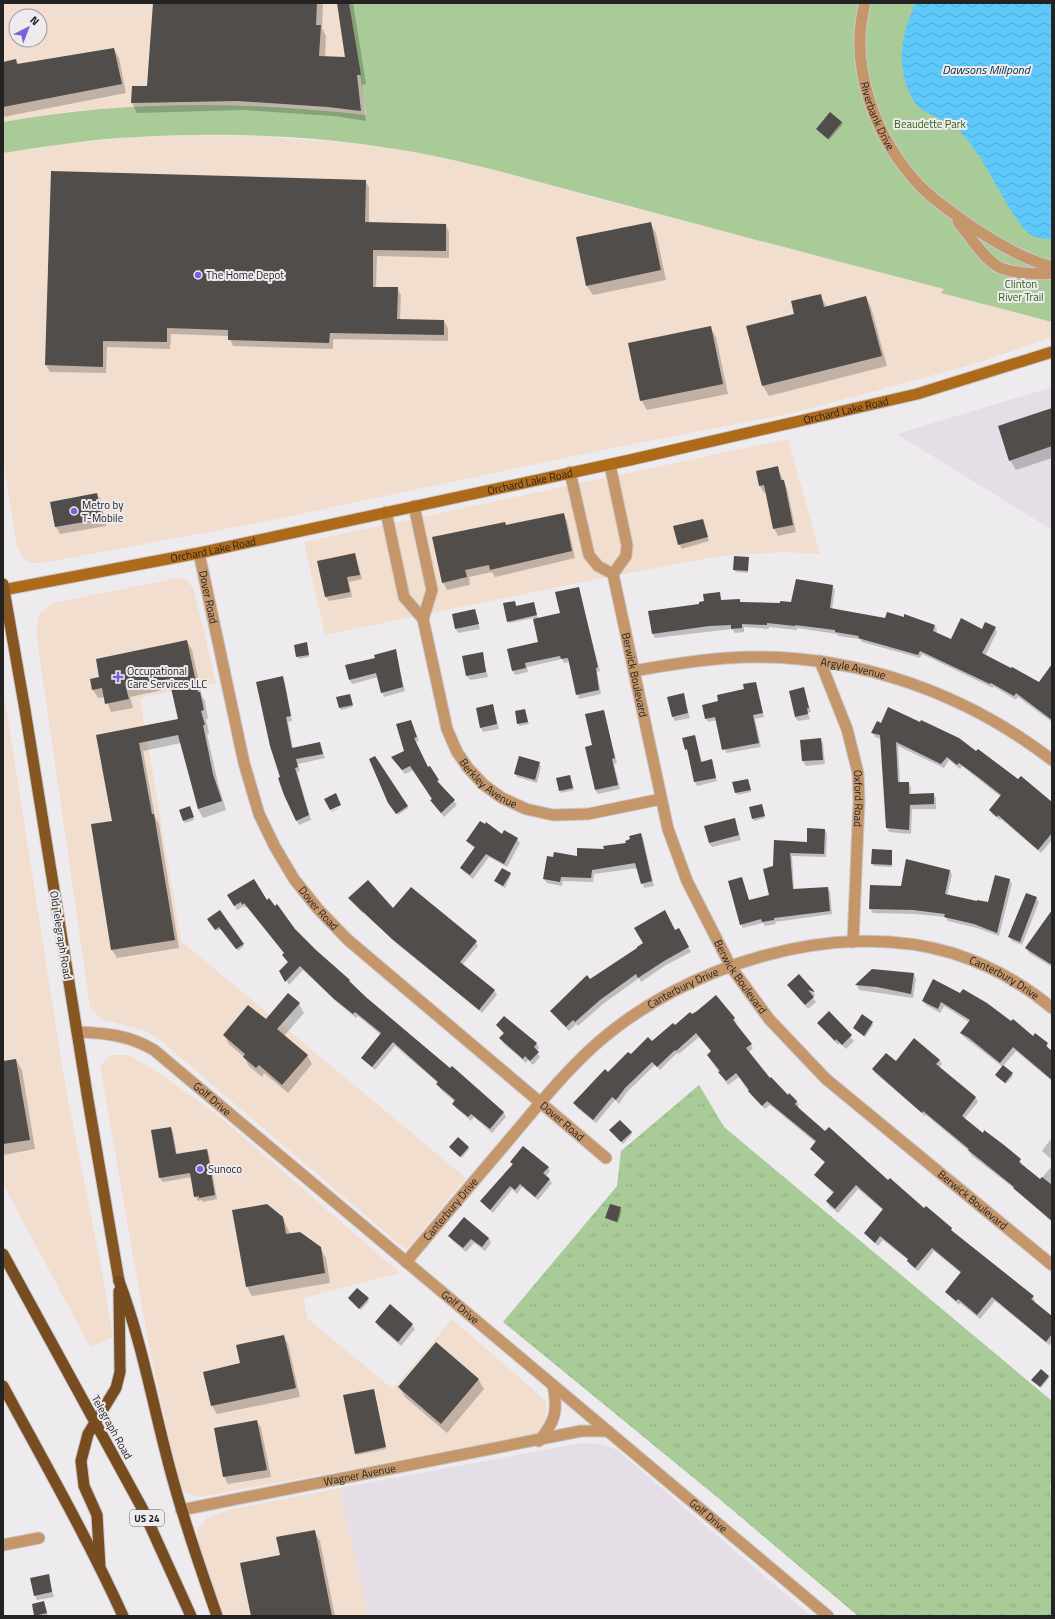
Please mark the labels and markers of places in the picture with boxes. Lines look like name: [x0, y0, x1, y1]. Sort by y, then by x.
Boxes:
place label: The Home Depot: [206, 267, 284, 283]
marker: The Home Depot: [193, 270, 203, 280]
place label: Metro by T-Mobile: [82, 497, 124, 526]
marker: Metro by T-Mobile: [69, 506, 79, 516]
place label: Occupational Care Services LLC: [127, 663, 207, 692]
marker: Occupational Care Services LLC: [112, 671, 124, 683]
place label: Sunoco: [208, 1161, 242, 1177]
marker: Sunoco: [195, 1164, 205, 1174]

